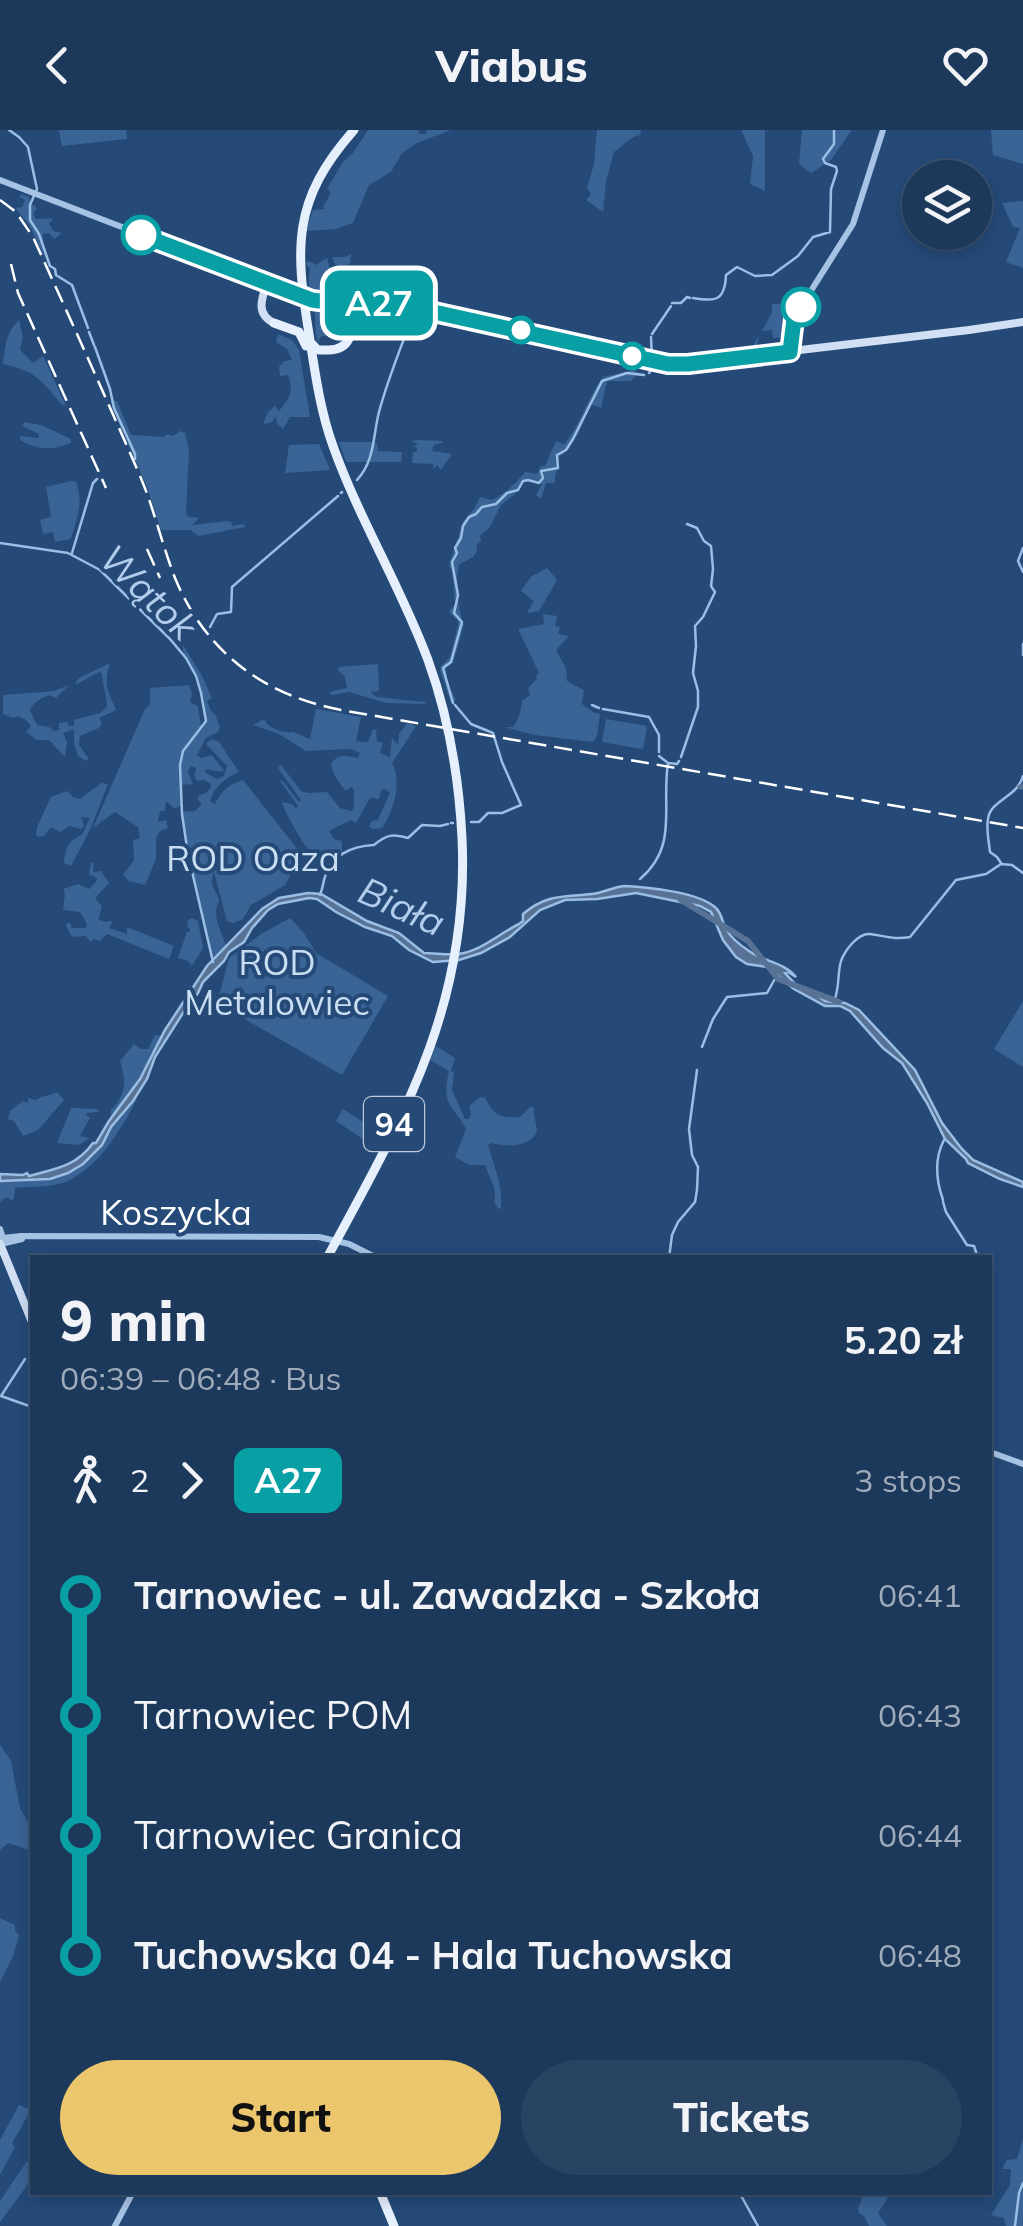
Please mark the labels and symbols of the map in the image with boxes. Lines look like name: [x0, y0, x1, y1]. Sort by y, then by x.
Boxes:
unlabelled marker: [122, 216, 160, 254]
line badge: A27: [322, 270, 436, 336]
unlabelled marker: [782, 288, 820, 326]
unlabelled marker: [508, 317, 534, 343]
unlabelled marker: [619, 343, 645, 369]
water label: Wątok: [90, 534, 209, 651]
park label: ROD Oaza: [166, 836, 340, 880]
water label: Biała: [351, 866, 453, 946]
park label: ROD Metalowiec: [184, 940, 370, 1024]
road number: 94: [364, 1097, 424, 1151]
street label: Koszycka: [100, 1190, 252, 1234]

